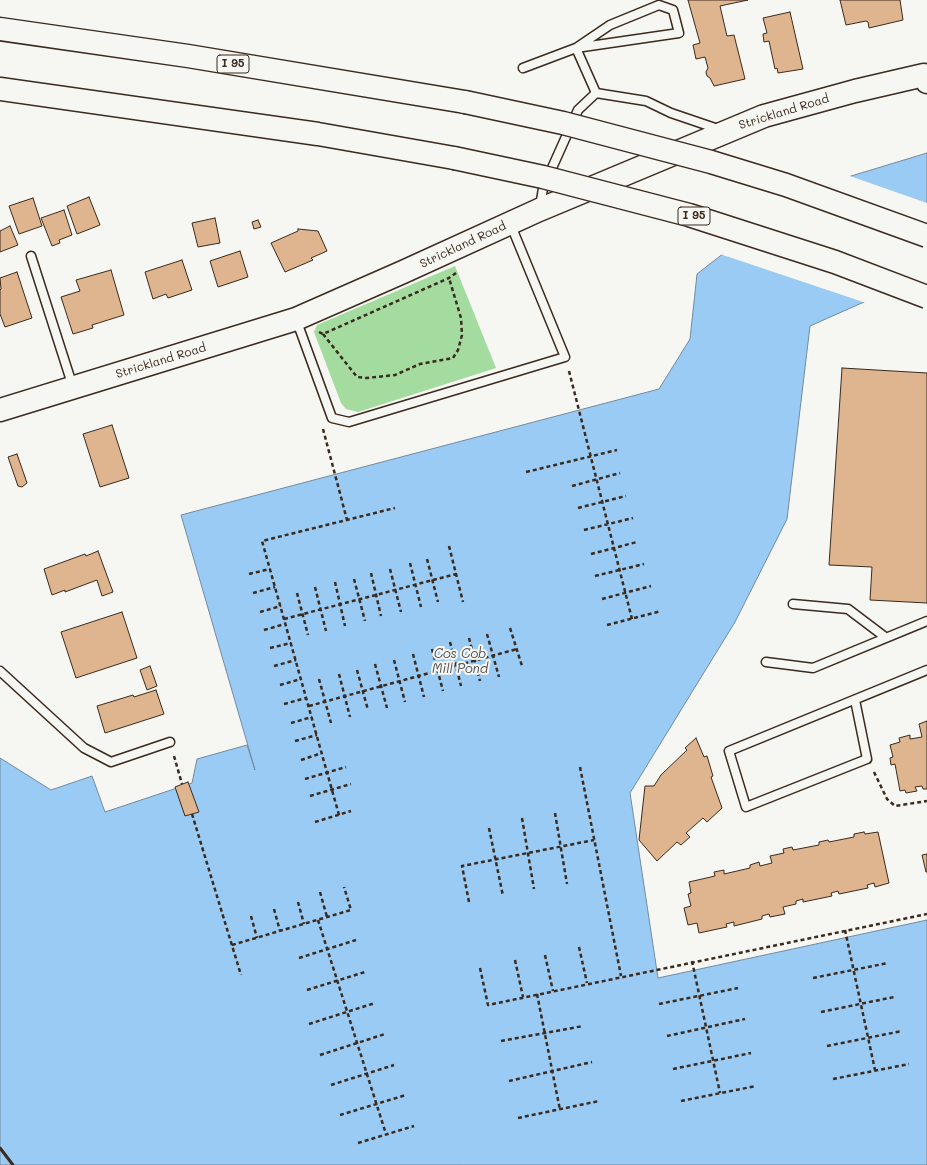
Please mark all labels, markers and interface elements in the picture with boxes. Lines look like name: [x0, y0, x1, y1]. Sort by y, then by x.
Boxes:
road number: I 95: [217, 55, 249, 73]
street label: Strickland Road: [737, 91, 831, 133]
road number: I 95: [678, 207, 710, 225]
street label: Strickland Road: [418, 219, 508, 271]
street label: Strickland Road: [114, 340, 208, 382]
water label: Cos Cob Mill Pond: [432, 646, 488, 677]

